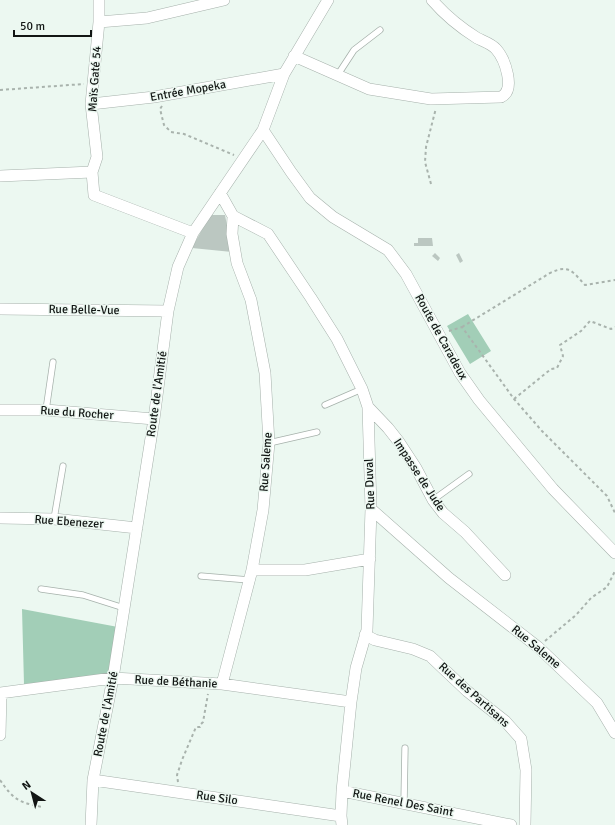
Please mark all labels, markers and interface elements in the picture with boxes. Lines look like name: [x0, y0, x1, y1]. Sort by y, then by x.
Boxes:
scale bar: [14, 12, 91, 38]
text: 50 m: [20, 19, 45, 34]
street label: Maïs Gaté 54: [85, 45, 105, 113]
street label: Entrée Mopeka: [149, 77, 227, 105]
street label: Route de Caradeux: [411, 292, 471, 383]
street label: Rue Belle-Vue: [48, 302, 120, 318]
street label: Route de l'Amitié: [144, 350, 170, 438]
street label: Rue du Rocher: [40, 403, 115, 423]
street label: Rue Saleme: [256, 432, 276, 492]
street label: Impasse de Jude: [390, 436, 448, 514]
street label: Rue Duval: [362, 458, 378, 510]
street label: Rue Ebenezer: [34, 512, 105, 532]
street label: Rue Saleme: [508, 622, 564, 672]
street label: Rue des Partisans: [435, 659, 513, 731]
street label: Route de l'Amitié: [90, 670, 122, 758]
street label: Rue de Béthanie: [134, 672, 218, 692]
north arrow: [12, 773, 52, 813]
text: N: [19, 778, 33, 793]
street label: Rue Renel Des Saint: [351, 786, 455, 820]
street label: Rue Silo: [195, 788, 239, 808]

